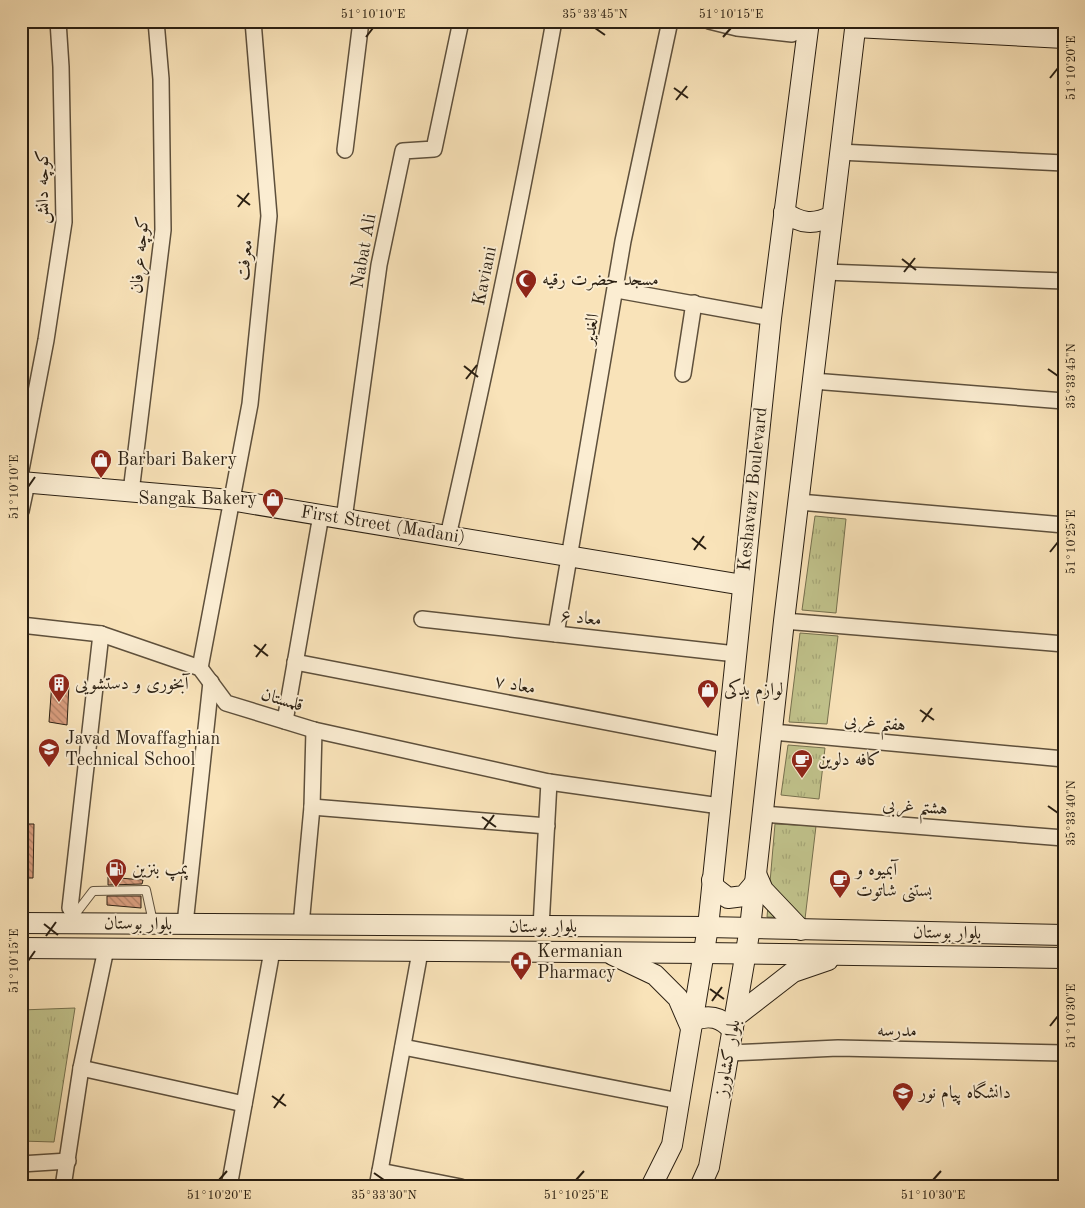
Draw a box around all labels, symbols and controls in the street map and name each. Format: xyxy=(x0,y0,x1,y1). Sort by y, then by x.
text: 51°10'10"E xyxy=(341,8,405,21)
text: 35°33'45"N xyxy=(562,8,628,21)
text: 51°10'15"E xyxy=(699,8,763,21)
text: 51°10'20"E xyxy=(1065,36,1078,100)
street label: کوچه دانش xyxy=(34,150,55,224)
street label: Nabat Ali xyxy=(349,212,379,290)
street label: کوچه عرفان xyxy=(128,216,155,295)
street label: معرفت xyxy=(234,239,258,282)
street label: Kaviani xyxy=(470,245,500,307)
mosque icon: مسجد حضرت رقیه xyxy=(514,268,538,299)
place label: مسجد حضرت رقیه xyxy=(542,271,659,291)
street label: الغدیر xyxy=(579,312,603,348)
text: 35°33'45"N xyxy=(1065,343,1078,409)
street label: Keshavarz Boulevard xyxy=(735,406,771,572)
shop icon: Barbari Bakery xyxy=(89,448,113,479)
place label: Barbari Bakery xyxy=(117,451,237,469)
text: 51°10'10"E xyxy=(8,455,21,519)
shop icon: Sangak Bakery xyxy=(261,487,285,518)
place label: Sangak Bakery xyxy=(138,490,257,508)
street label: First Street (Madani) xyxy=(299,502,467,547)
text: 51°10'25"E xyxy=(1065,510,1078,574)
street label: معاد ۶ xyxy=(559,607,603,629)
building icon: آبخوری و دستشویی xyxy=(47,672,71,703)
street label: معاد ۷ xyxy=(493,672,537,698)
place label: آبخوری و دستشویی xyxy=(75,673,191,695)
place label: لوازم یدکی xyxy=(724,677,784,705)
shop icon: لوازم یدکی xyxy=(696,678,720,709)
street label: قلمستان xyxy=(259,685,305,715)
street label: هفتم غربی xyxy=(843,711,907,743)
place label: Javad Movaffaghian Technical School xyxy=(65,730,220,769)
school or university icon: Javad Movaffaghian Technical School xyxy=(37,737,61,768)
cafe icon: کافه دلوین xyxy=(790,748,814,779)
place label: کافه دلوین xyxy=(818,750,881,770)
text: 35°33'40"N xyxy=(1065,780,1078,846)
street label: هشتم غربی xyxy=(881,796,948,826)
fuel station icon: پمپ بنزین xyxy=(104,857,128,888)
place label: آبمیوه و بستنی شاتوت xyxy=(854,859,932,903)
place label: پمپ بنزین xyxy=(132,860,189,882)
cafe icon: آبمیوه و بستنی شاتوت xyxy=(828,868,852,899)
street label: بلوار بوستان xyxy=(104,914,172,935)
street label: بلوار بوستان xyxy=(509,918,577,937)
street label: بلوار بوستان xyxy=(913,923,981,944)
text: 51°10'15"E xyxy=(8,929,21,993)
place label: Kermanian Pharmacy xyxy=(537,943,623,982)
pharmacy icon: Kermanian Pharmacy xyxy=(509,950,533,981)
text: 51°10'30"E xyxy=(1065,984,1078,1048)
street label: بلوار کشاورز xyxy=(712,1018,745,1100)
street label: مدرسه xyxy=(877,1022,917,1041)
place label: دانشگاه پیام نور xyxy=(917,1080,1011,1108)
school or university icon: دانشگاه پیام نور xyxy=(891,1081,915,1112)
text: 51°10'20"E xyxy=(187,1189,251,1202)
text: 35°33'30"N xyxy=(351,1189,417,1202)
text: 51°10'25"E xyxy=(544,1189,608,1202)
text: 51°10'30"E xyxy=(901,1189,965,1202)

